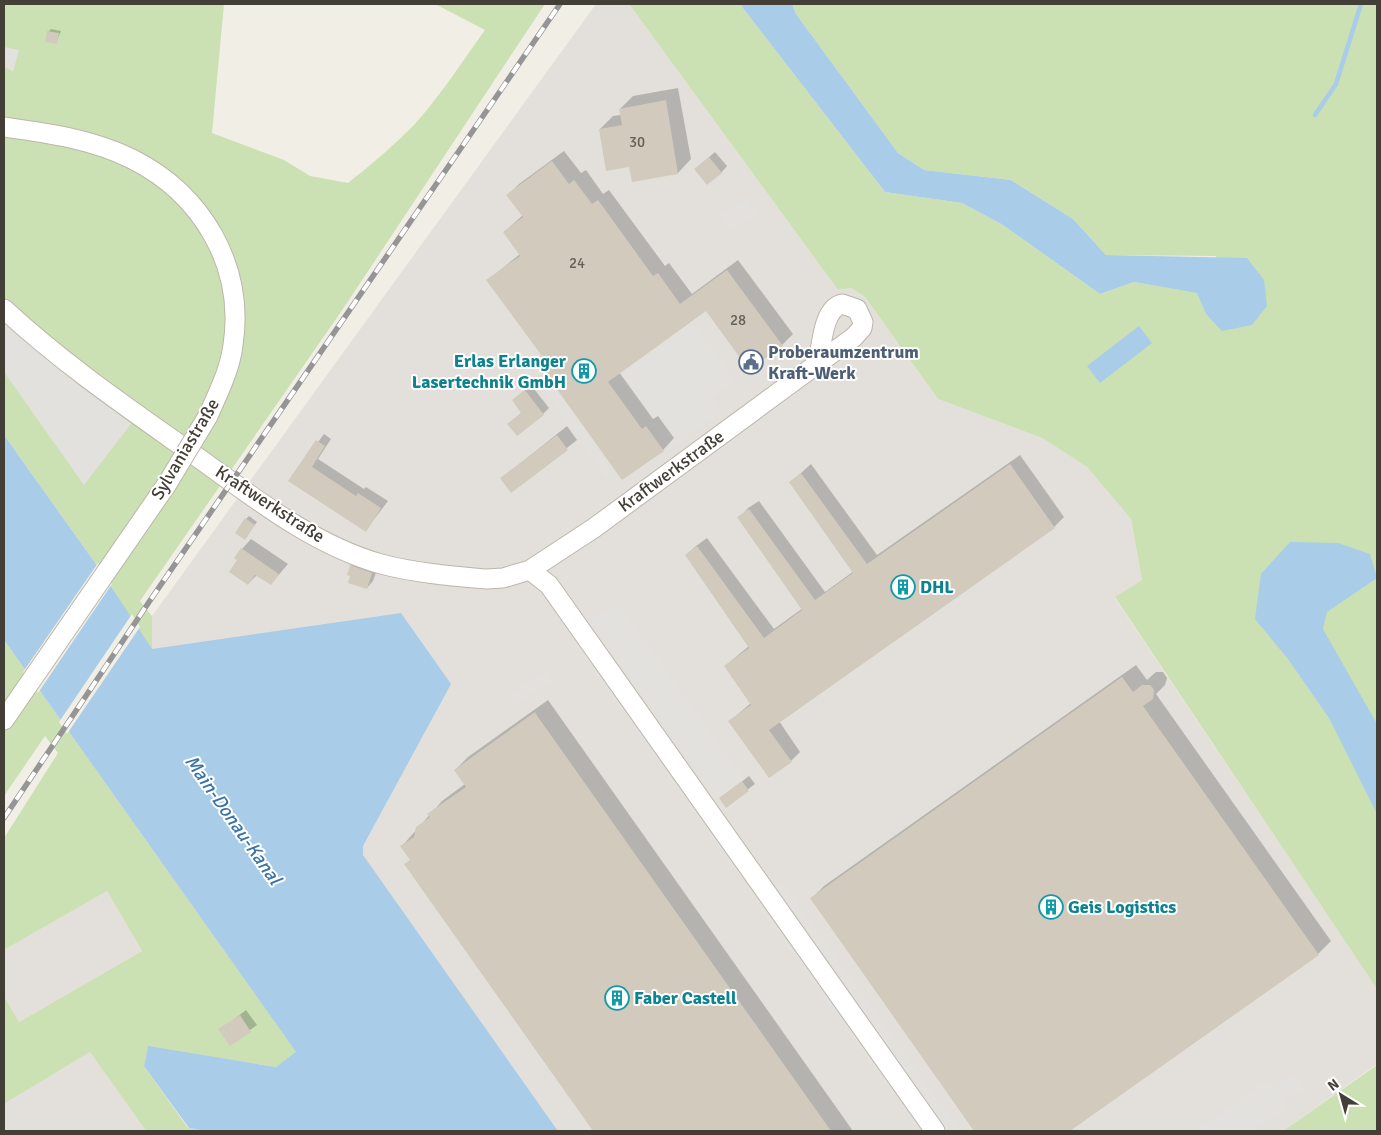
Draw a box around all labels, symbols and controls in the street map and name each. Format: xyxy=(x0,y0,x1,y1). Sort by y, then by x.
house number: 30 xyxy=(629,133,645,151)
house number: 24 xyxy=(569,254,585,272)
house number: 28 xyxy=(730,311,746,329)
place label: Proberaumzentrum Kraft-Werk xyxy=(768,341,919,384)
public building icon: Proberaumzentrum Kraft-Werk xyxy=(738,349,764,375)
place label: Erlas Erlanger Lasertechnik GmbH xyxy=(412,350,567,393)
building icon: Erlas Erlanger Lasertechnik GmbH xyxy=(571,358,597,384)
street label: Sylvaniastraße xyxy=(146,394,224,504)
street label: Kraftwerkstraße xyxy=(614,425,728,517)
street label: Kraftwerkstraße xyxy=(211,461,329,547)
building icon: DHL xyxy=(890,574,916,600)
place label: DHL xyxy=(920,576,954,598)
water label: Main-Donau-Kanal xyxy=(179,750,288,891)
building icon: Geis Logistics xyxy=(1038,894,1064,920)
place label: Geis Logistics xyxy=(1068,896,1176,918)
building icon: Faber Castell xyxy=(604,985,630,1011)
place label: Faber Castell xyxy=(634,987,737,1009)
north arrow xyxy=(1316,1070,1366,1120)
text: N xyxy=(1324,1075,1342,1095)

